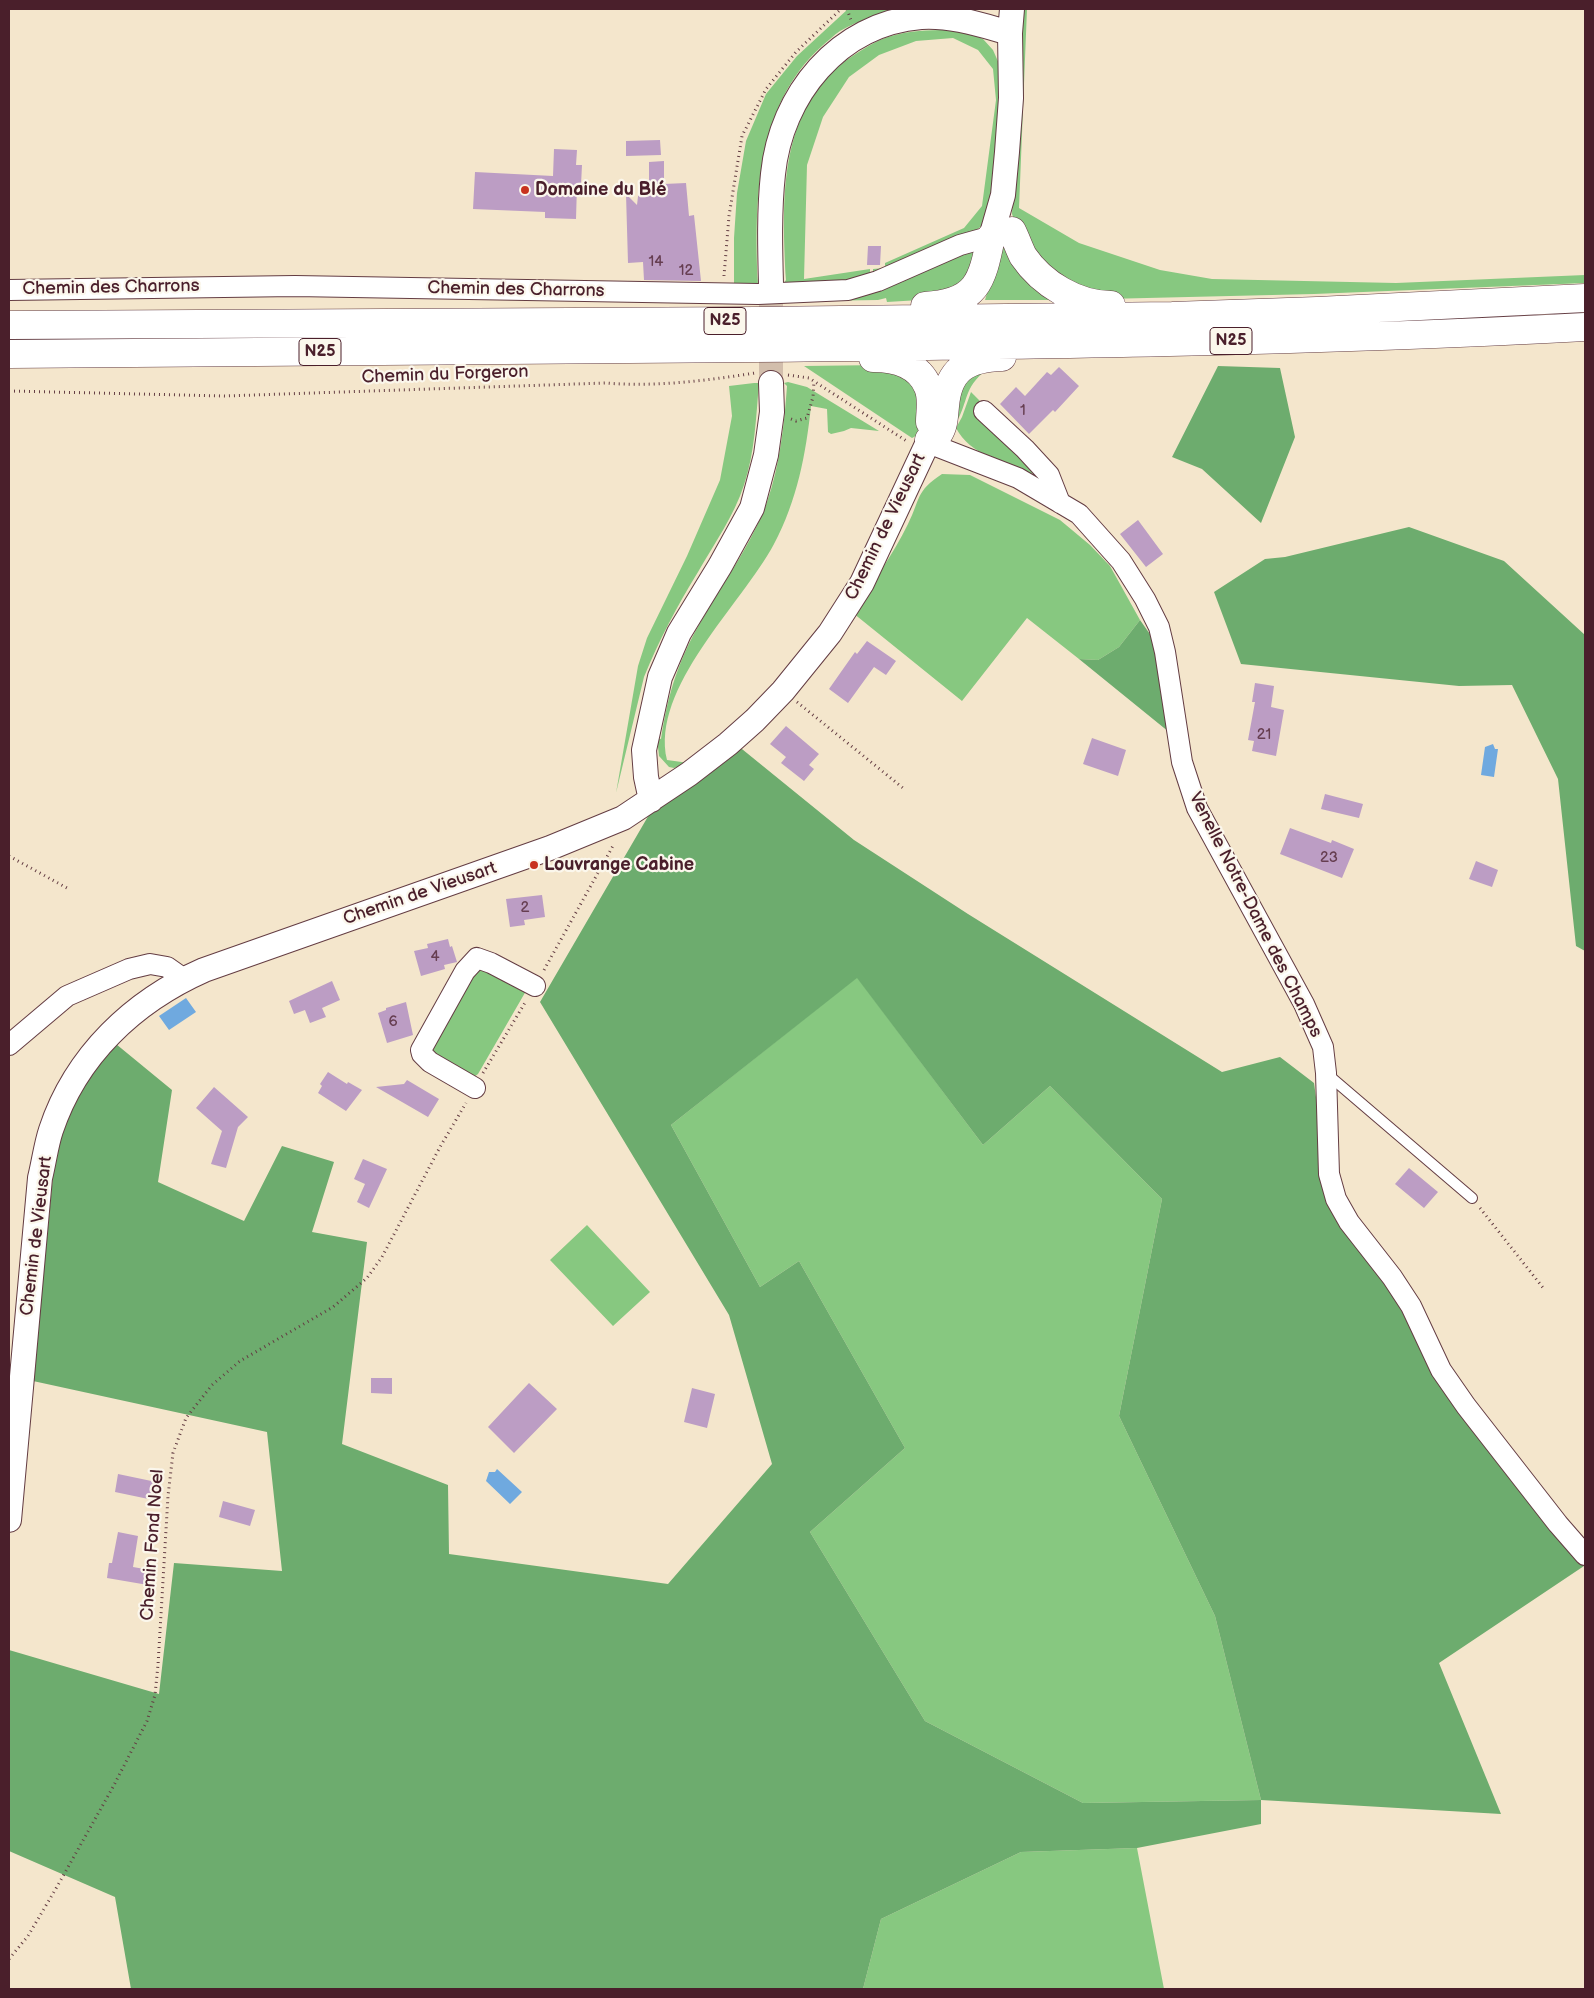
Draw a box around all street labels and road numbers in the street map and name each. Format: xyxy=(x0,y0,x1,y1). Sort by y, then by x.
street label: Chemin des Charrons xyxy=(22,276,200,300)
street label: Chemin des Charrons xyxy=(427,278,605,302)
road number: N25 xyxy=(704,308,746,334)
road number: N25 xyxy=(1210,328,1252,354)
road number: N25 xyxy=(299,338,341,366)
street label: Chemin du Forgeron xyxy=(361,361,529,389)
street label: Chemin de Vieusart xyxy=(841,450,931,604)
street label: Venelle Notre-Dame des Champs xyxy=(1184,789,1326,1041)
street label: Chemin de Vieusart xyxy=(340,858,500,930)
street label: Chemin de Vieusart xyxy=(16,1155,58,1317)
street label: Chemin Fond Noel xyxy=(137,1469,169,1621)

